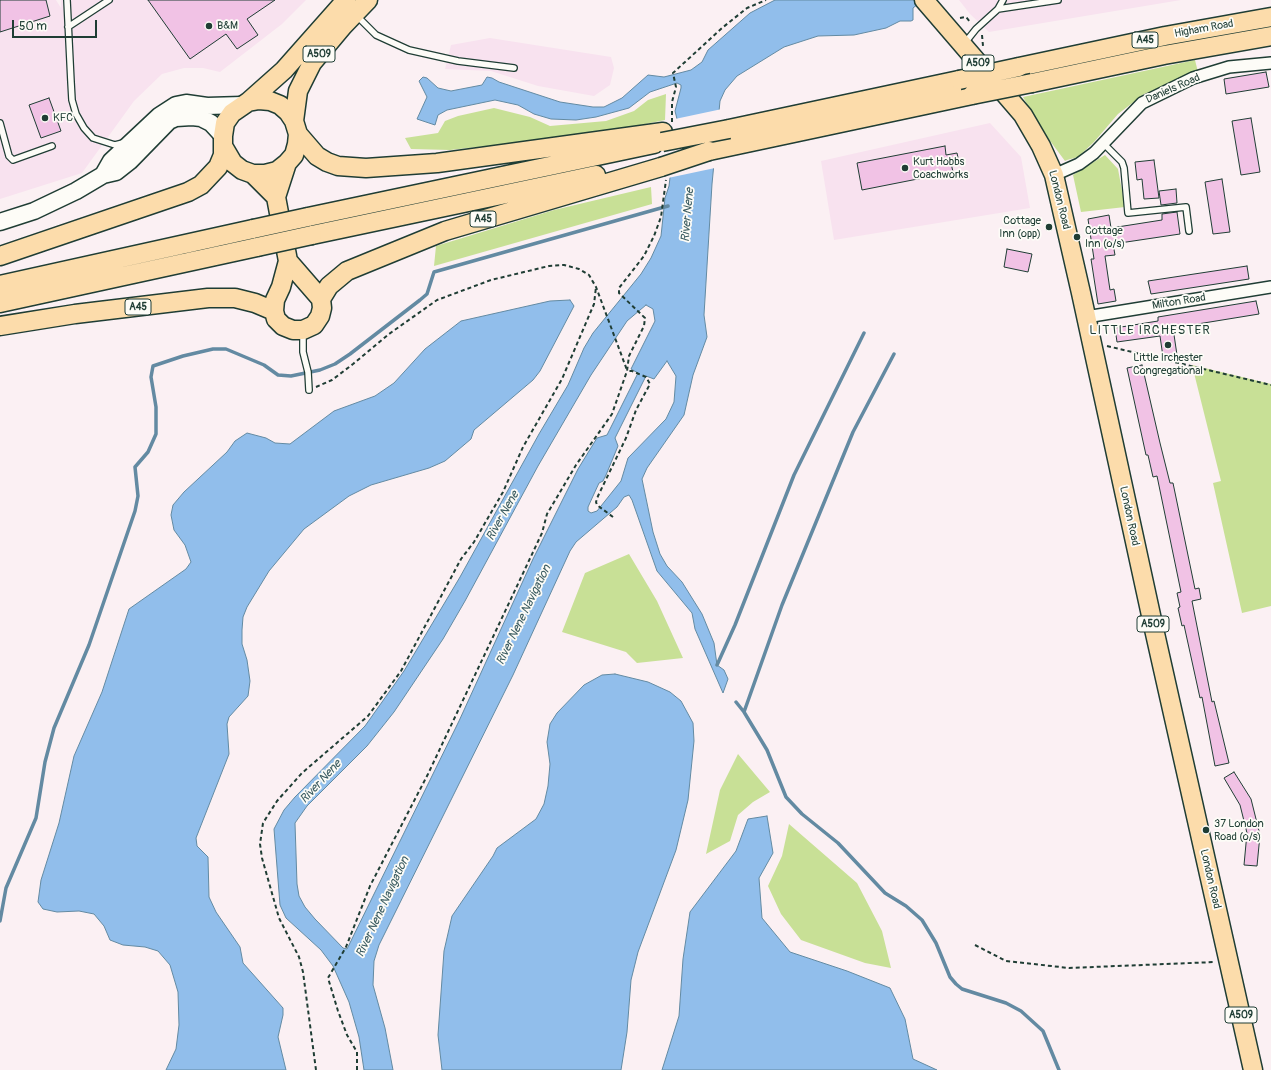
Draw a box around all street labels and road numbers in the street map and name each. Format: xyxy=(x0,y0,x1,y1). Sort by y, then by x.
street label: Higham Road xyxy=(1173,17,1235,41)
road number: A45 xyxy=(1132,32,1158,48)
road number: A509 xyxy=(303,46,335,62)
road number: A509 xyxy=(962,55,994,71)
street label: Daniels Road xyxy=(1144,71,1202,107)
street label: London Road xyxy=(1045,169,1073,231)
road number: A45 xyxy=(470,211,496,227)
street label: Milton Road xyxy=(1151,291,1207,313)
road number: A45 xyxy=(125,299,151,315)
street label: London Road xyxy=(1116,485,1142,547)
road number: A509 xyxy=(1137,616,1169,632)
street label: London Road xyxy=(1197,848,1223,910)
road number: A509 xyxy=(1225,1007,1257,1023)

